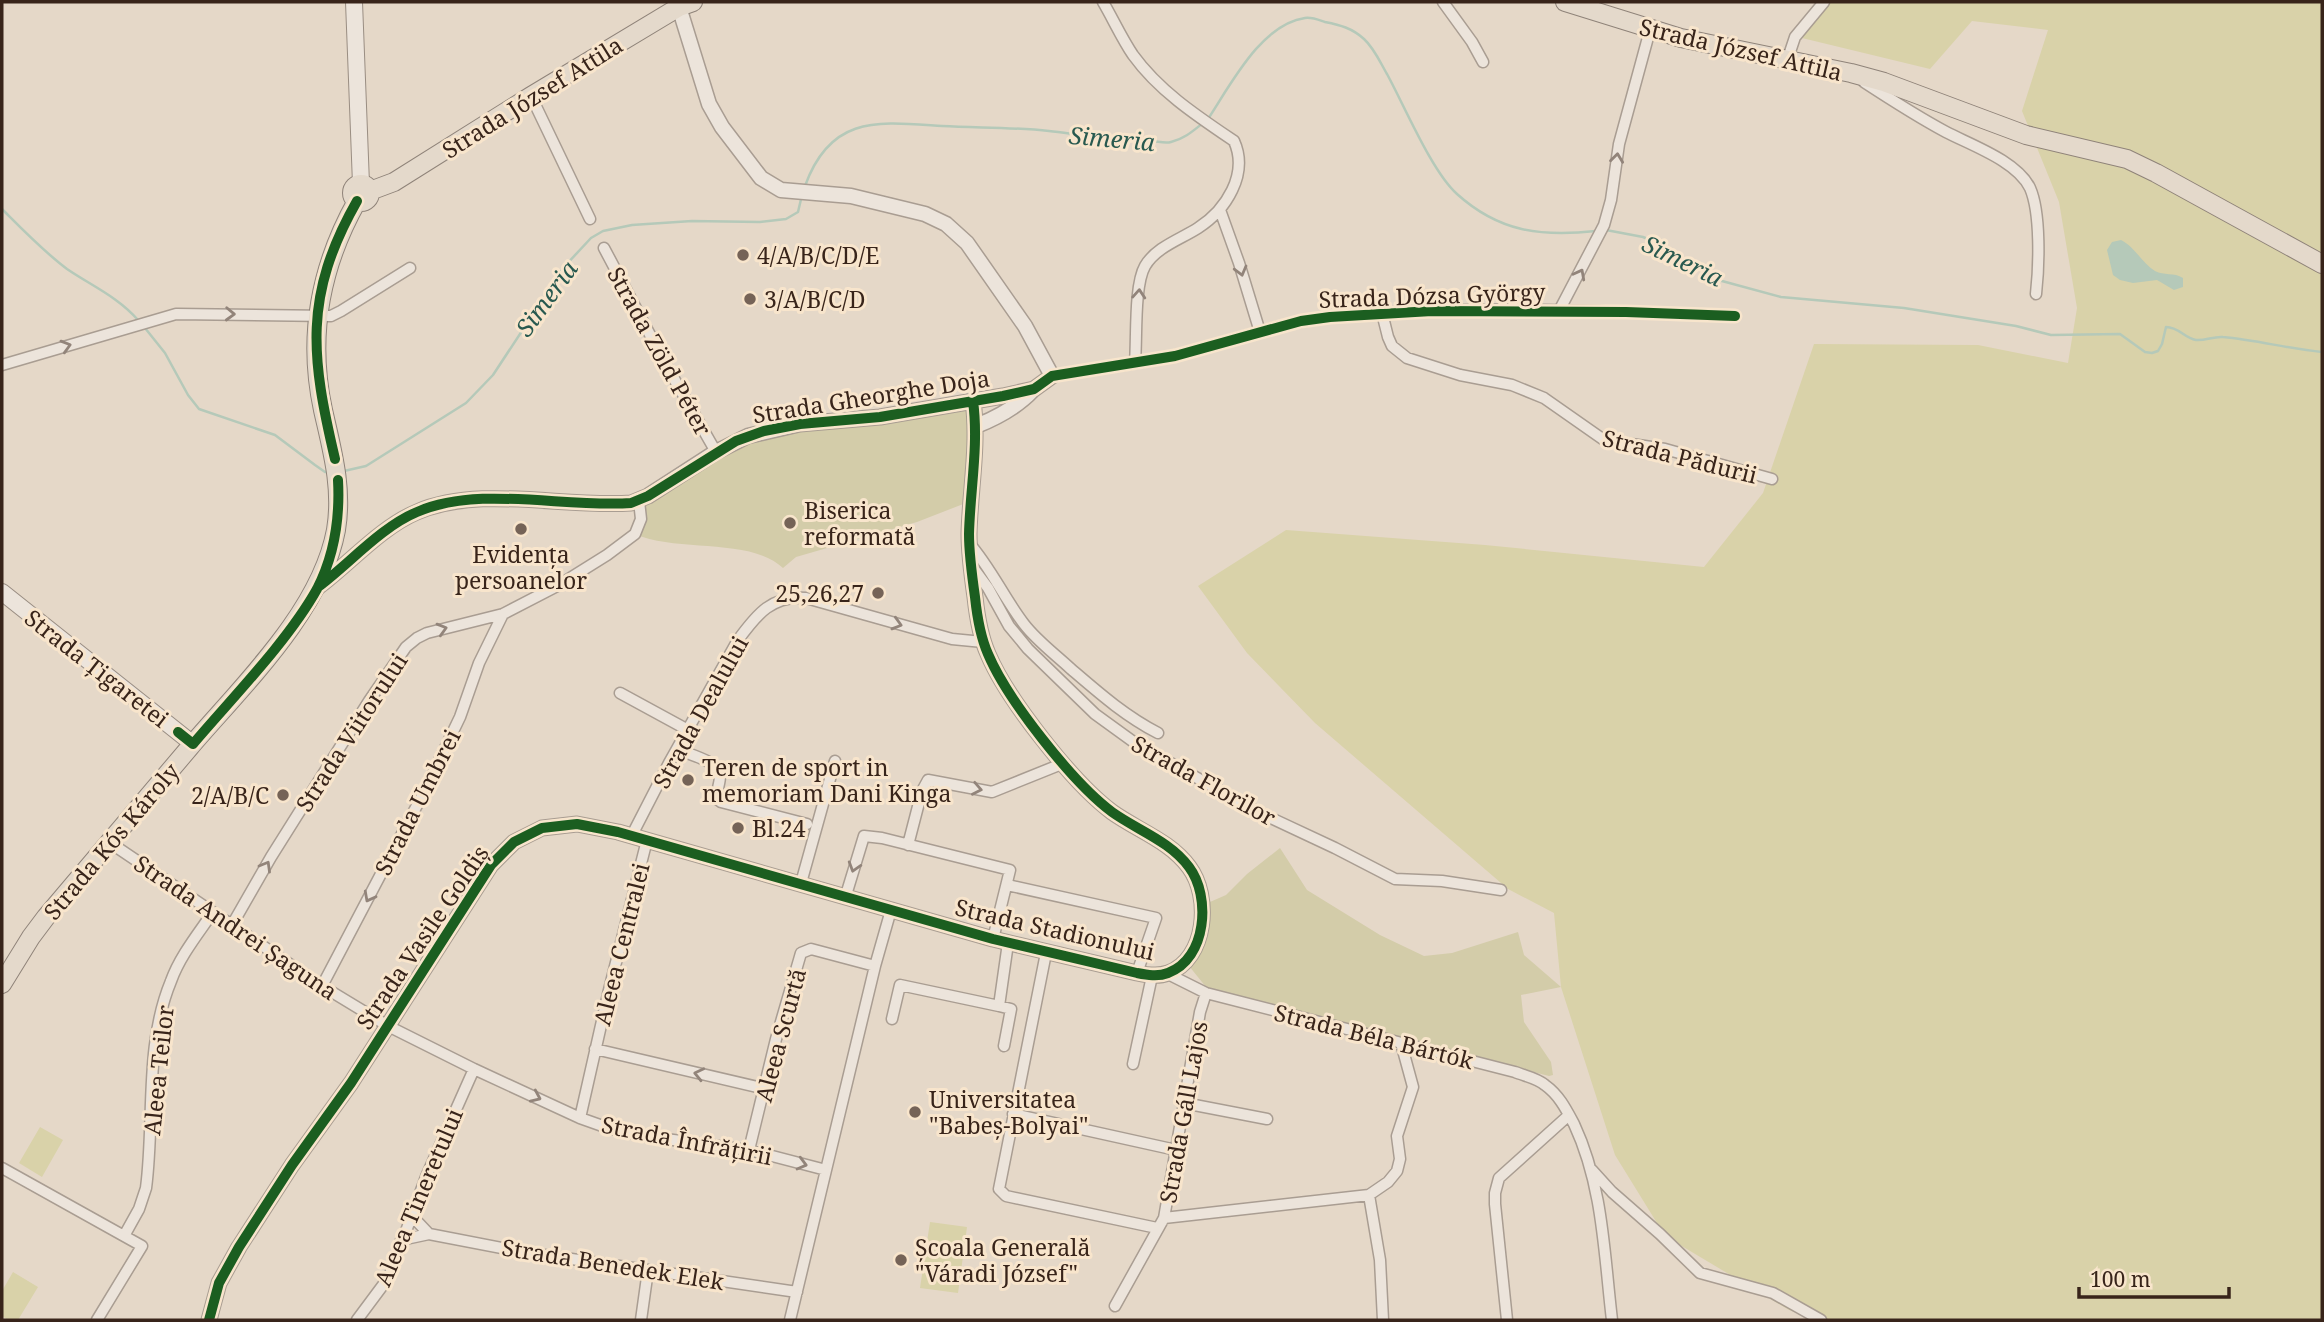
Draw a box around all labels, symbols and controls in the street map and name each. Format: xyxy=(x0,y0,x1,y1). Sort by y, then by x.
street label: Strada József Attila xyxy=(1636,10,1846,88)
street label: Strada József Attila xyxy=(436,29,628,165)
water label: Simeria xyxy=(1068,118,1156,158)
one-way arrow xyxy=(1609,152,1624,163)
water label: Simeria xyxy=(1637,226,1729,294)
place label: 4/A/B/C/D/E xyxy=(757,239,879,271)
marker: 4/A/B/C/D/E xyxy=(735,247,751,263)
water label: Simeria xyxy=(507,253,585,343)
street label: Strada Zöld Péter xyxy=(600,261,720,441)
one-way arrow xyxy=(1233,264,1247,276)
one-way arrow xyxy=(1571,269,1585,281)
street label: Strada Dózsa György xyxy=(1318,275,1546,315)
place label: 3/A/B/C/D xyxy=(764,283,865,315)
one-way arrow xyxy=(1131,289,1146,300)
marker: 3/A/B/C/D xyxy=(742,291,758,307)
one-way arrow xyxy=(226,306,236,322)
one-way arrow xyxy=(60,340,72,355)
street label: Strada Gheorghe Doja xyxy=(750,361,992,431)
street label: Strada Pădurii xyxy=(1599,421,1761,491)
place label: Biserica reformată xyxy=(804,494,915,552)
marker: Biserica reformată xyxy=(782,515,798,531)
marker: Evidența persoanelor xyxy=(513,521,529,537)
place label: Evidența persoanelor xyxy=(455,538,587,596)
place label: 25,26,27 xyxy=(775,577,864,609)
marker: 25,26,27 xyxy=(870,585,886,601)
street label: Strada Țigaretei xyxy=(18,602,176,735)
one-way arrow xyxy=(891,615,903,630)
one-way arrow xyxy=(436,623,448,637)
street label: Strada Dealului xyxy=(645,629,755,794)
street label: Strada Viitorului xyxy=(288,646,415,818)
street label: Strada Umbrei xyxy=(366,723,468,880)
street label: Strada Florilor xyxy=(1126,727,1282,833)
place label: Teren de sport in memoriam Dani Kinga xyxy=(702,751,951,809)
street label: Strada Kós Károly xyxy=(36,756,186,926)
marker: Teren de sport in memoriam Dani Kinga xyxy=(680,772,696,788)
place label: 2/A/B/C xyxy=(191,779,269,811)
one-way arrow xyxy=(971,781,983,796)
marker: 2/A/B/C xyxy=(275,787,291,803)
place label: Bl.24 xyxy=(752,812,806,844)
marker: Bl.24 xyxy=(730,820,746,836)
street label: Strada Vasile Goldiș xyxy=(348,839,496,1035)
street label: Strada Andrei Șaguna xyxy=(128,847,344,1007)
street label: Aleea Centralei xyxy=(585,859,657,1029)
one-way arrow xyxy=(258,861,271,873)
one-way arrow xyxy=(848,861,863,873)
one-way arrow xyxy=(364,890,377,902)
street label: Strada Stadionului xyxy=(952,890,1159,968)
street label: Aleea Scurtă xyxy=(747,965,813,1105)
street label: Strada Béla Bártók xyxy=(1271,996,1477,1076)
street label: Aleea Teilor xyxy=(135,1003,181,1137)
street label: Strada Gáll Lajos xyxy=(1151,1018,1215,1206)
one-way arrow xyxy=(693,1067,705,1082)
place label: Universitatea "Babeș-Bolyai" xyxy=(929,1083,1088,1141)
one-way arrow xyxy=(529,1089,541,1103)
street label: Aleea Tineretului xyxy=(366,1103,470,1291)
marker: Universitatea "Babeș-Bolyai" xyxy=(907,1104,923,1120)
street label: Strada Înfrățirii xyxy=(599,1108,776,1172)
one-way arrow xyxy=(796,1156,808,1170)
street label: Strada Benedek Elek xyxy=(500,1231,727,1297)
place label: Școala Generală "Váradi József" xyxy=(915,1231,1090,1289)
marker: Școala Generală "Váradi József" xyxy=(893,1252,909,1268)
scale bar xyxy=(2079,1256,2230,1300)
text: 100 m xyxy=(2090,1265,2151,1293)

